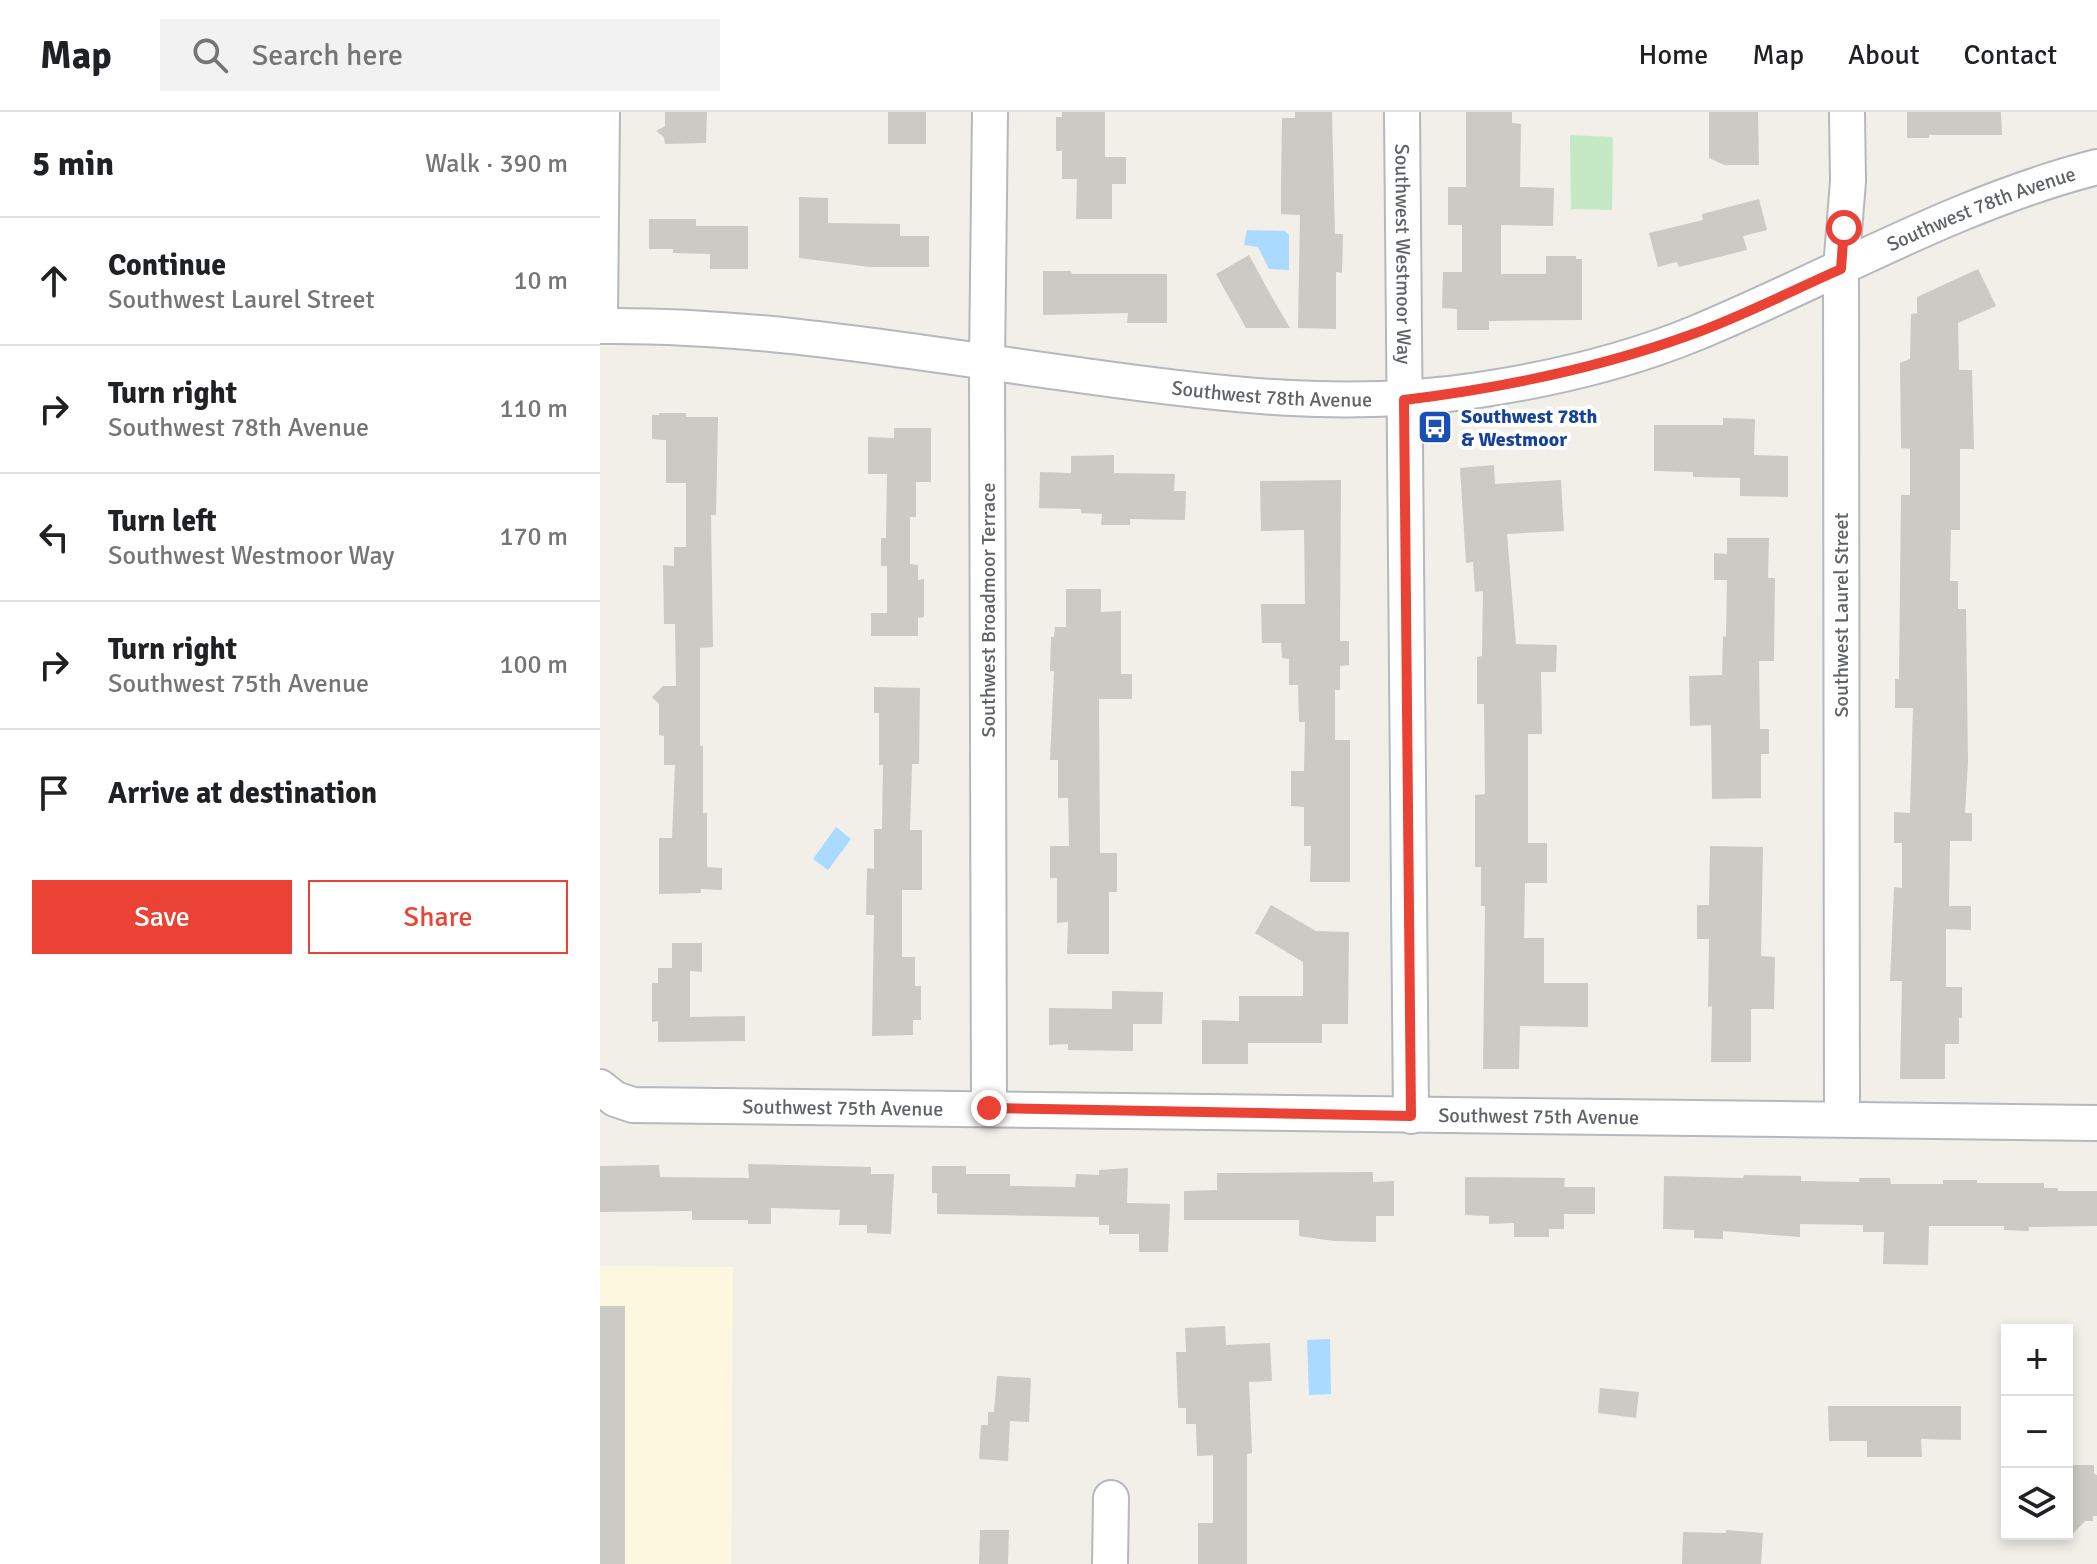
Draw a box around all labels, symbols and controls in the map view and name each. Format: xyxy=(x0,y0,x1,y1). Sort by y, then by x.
search box xyxy=(160,19,720,91)
text: Map xyxy=(40,32,112,79)
icon: search xyxy=(188,33,232,77)
text: Search here xyxy=(252,37,403,74)
text: Home xyxy=(1639,38,1708,72)
text: Map xyxy=(1752,38,1804,72)
text: About xyxy=(1848,38,1920,72)
text: Contact xyxy=(1964,38,2057,72)
text: 5 min xyxy=(32,143,114,185)
street label: Southwest Westmoor Way xyxy=(1390,144,1417,365)
text: Walk · 390 m xyxy=(425,148,568,180)
street label: Southwest 78th Avenue xyxy=(1883,161,2079,257)
route start xyxy=(1826,210,1862,246)
text: Continue xyxy=(108,247,226,284)
icon: ahead xyxy=(32,259,76,303)
text: 10 m xyxy=(513,265,568,297)
text: Southwest Laurel Street xyxy=(108,284,375,316)
text: Turn right xyxy=(108,375,237,412)
street label: Southwest 78th Avenue xyxy=(1170,375,1372,412)
icon: right xyxy=(32,387,76,431)
text: 110 m xyxy=(499,393,568,425)
place label: Southwest 78th & Westmoor xyxy=(1461,404,1597,452)
bus stop icon: Southwest 78th & Westmoor xyxy=(1416,408,1454,446)
text: Southwest 78th Avenue xyxy=(108,412,369,444)
street label: Southwest Broadmoor Terrace xyxy=(976,483,1001,737)
text: Turn left xyxy=(108,503,217,540)
street label: Southwest Laurel Street xyxy=(1829,512,1854,718)
icon: left xyxy=(32,515,76,559)
text: 170 m xyxy=(499,521,568,553)
text: Southwest Westmoor Way xyxy=(108,540,394,572)
text: Turn right xyxy=(108,631,237,668)
icon: right xyxy=(32,643,76,687)
text: 100 m xyxy=(499,649,568,681)
text: Southwest 75th Avenue xyxy=(108,668,369,700)
icon: arrive xyxy=(32,771,76,815)
text: Arrive at destination xyxy=(108,775,377,812)
button: Save xyxy=(32,880,292,954)
button: Share xyxy=(308,880,568,954)
route end xyxy=(971,1090,1007,1126)
street label: Southwest 75th Avenue xyxy=(742,1094,943,1121)
street label: Southwest 75th Avenue xyxy=(1438,1102,1639,1130)
map controls xyxy=(2001,1324,2073,1540)
button: + xyxy=(2001,1324,2073,1396)
button: − xyxy=(2001,1396,2073,1468)
button: layers xyxy=(2001,1468,2073,1540)

